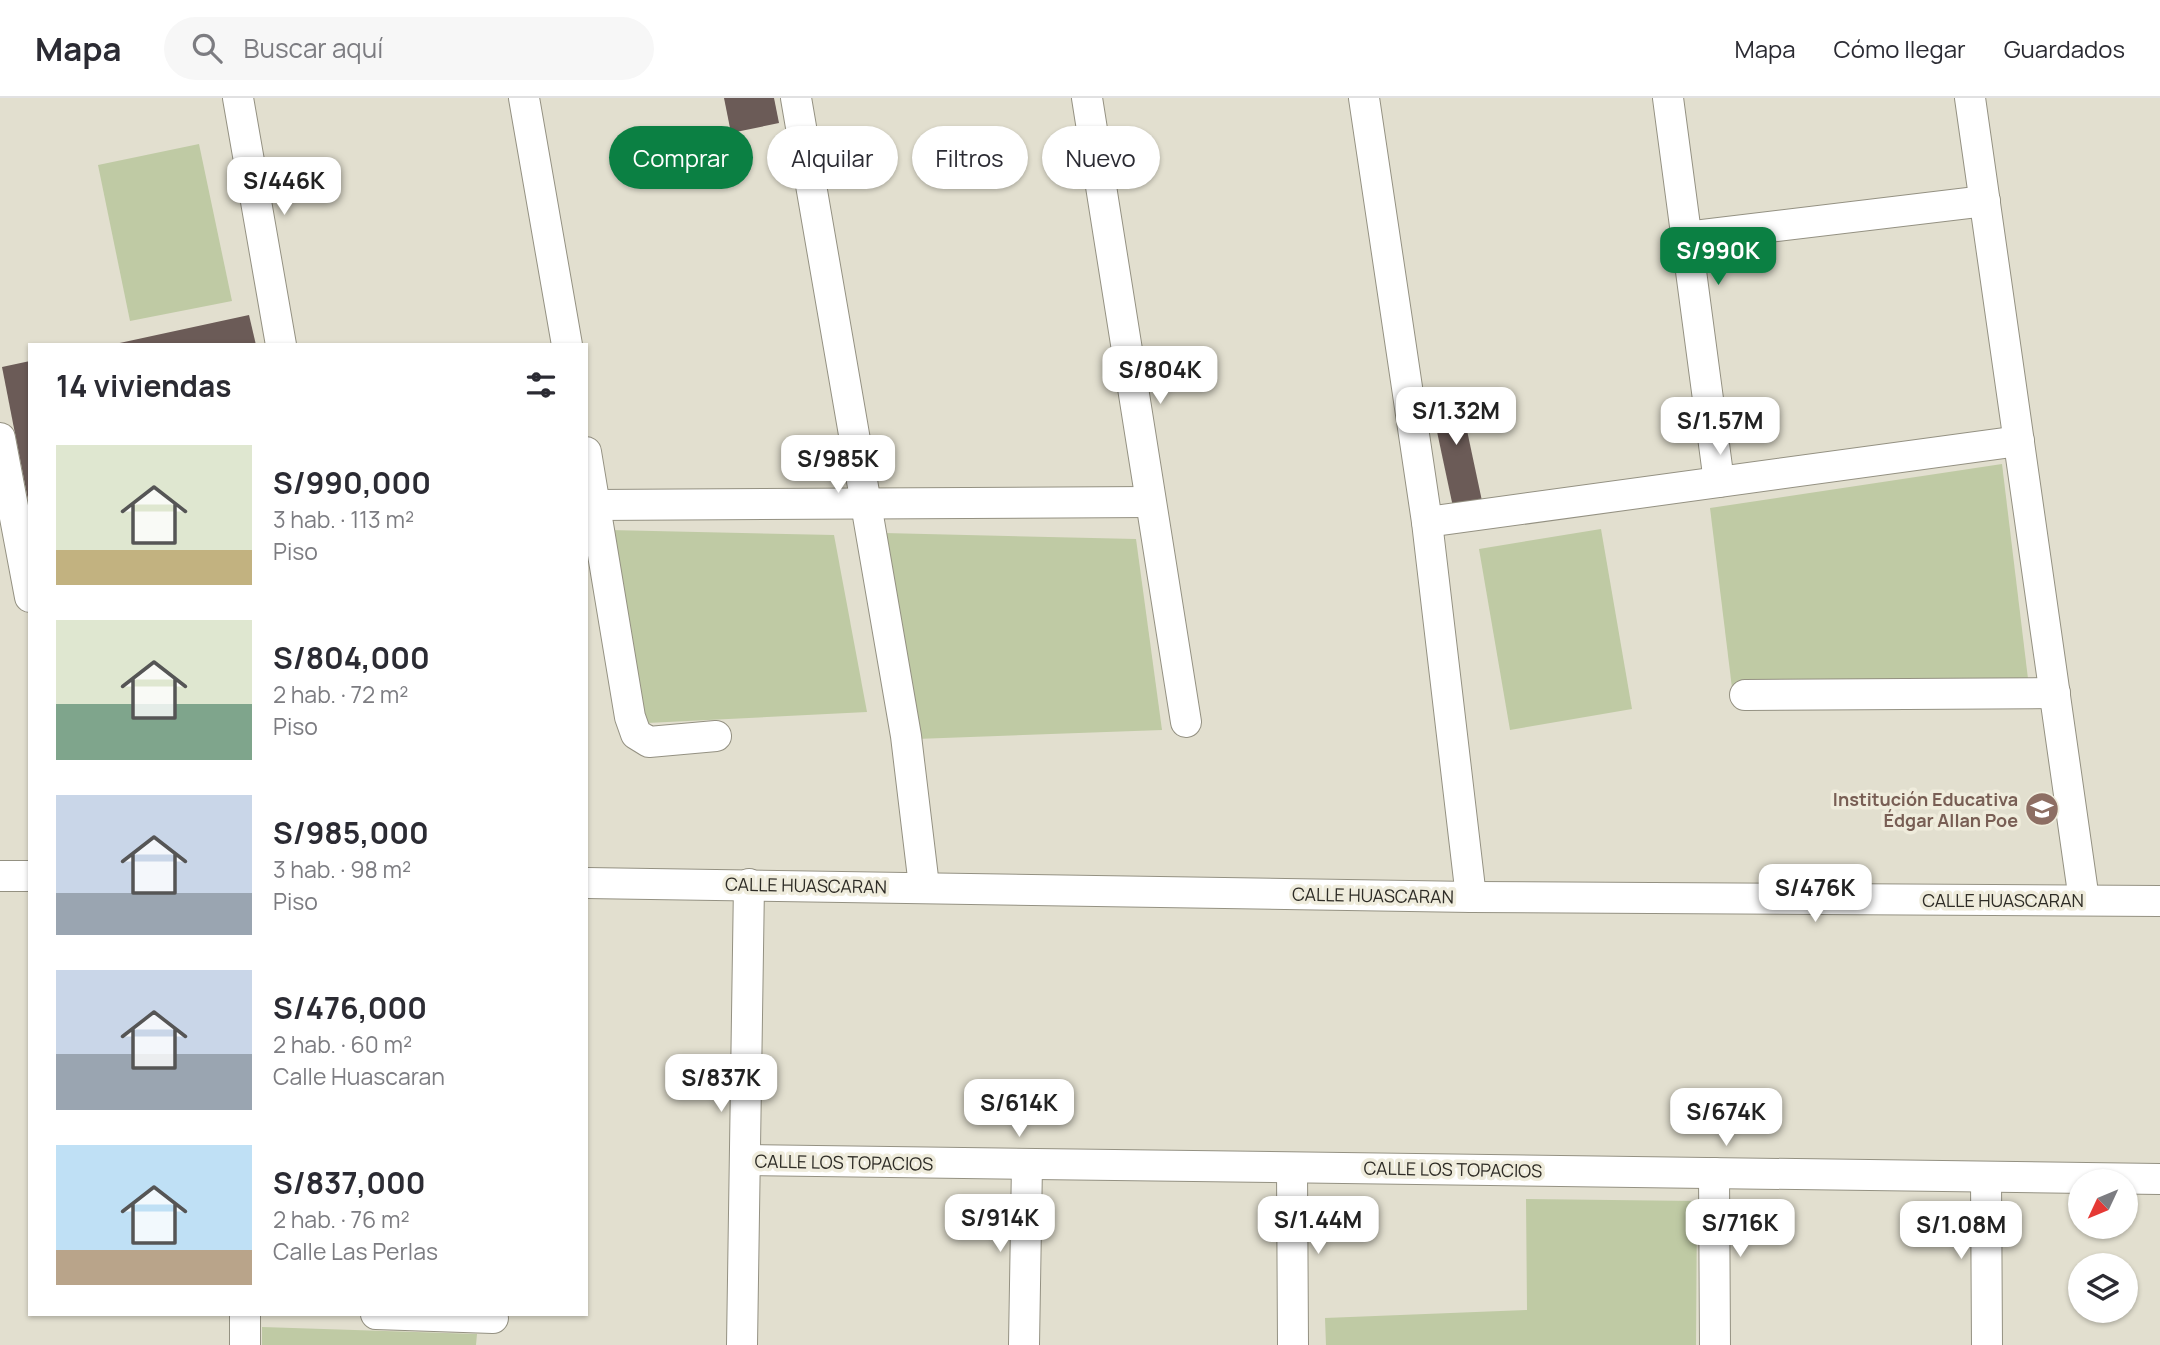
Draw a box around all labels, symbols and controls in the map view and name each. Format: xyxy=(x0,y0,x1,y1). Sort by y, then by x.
search box xyxy=(164,17,654,80)
text: Mapa xyxy=(35,26,122,71)
icon: search xyxy=(188,29,226,67)
text: Buscar aquí xyxy=(244,30,383,66)
text: Mapa xyxy=(1735,32,1796,65)
text: Cómo llegar xyxy=(1834,32,1966,65)
text: Guardados xyxy=(2004,32,2125,65)
chip: Comprar xyxy=(609,126,753,189)
chip: Alquilar xyxy=(767,126,898,189)
chip: Filtros xyxy=(912,126,1028,189)
chip: Nuevo xyxy=(1042,126,1160,189)
pin: S/446K xyxy=(227,158,341,217)
text: S/446K xyxy=(243,164,325,196)
pin: S/990K xyxy=(1661,228,1775,287)
text: S/990K xyxy=(1676,234,1760,266)
pin: S/804K xyxy=(1103,346,1217,406)
text: S/804K xyxy=(1118,353,1202,385)
text: 14 viviendas xyxy=(56,365,232,406)
icon: filters xyxy=(522,366,560,404)
pin: S/1.32M xyxy=(1391,388,1521,447)
text: S/1.32M xyxy=(1412,394,1500,426)
pin: S/1.57M xyxy=(1655,398,1785,457)
text: S/1.57M xyxy=(1677,404,1763,436)
pin: S/985K xyxy=(781,436,895,495)
text: S/985K xyxy=(797,442,879,474)
text: S/990,000 xyxy=(273,462,431,503)
icon: home xyxy=(112,473,196,557)
text: 3 hab. · 113 m² xyxy=(273,503,414,535)
text: Piso xyxy=(273,535,318,567)
text: S/804,000 xyxy=(273,637,430,678)
icon: home xyxy=(112,648,196,732)
text: 2 hab. · 72 m² xyxy=(273,678,409,710)
text: Piso xyxy=(273,710,318,742)
place label: Institución Educativa Édgar Allan Poe xyxy=(1833,787,2018,832)
school or university icon: Institución Educativa Édgar Allan Poe xyxy=(2023,790,2061,828)
text: S/985,000 xyxy=(273,812,429,853)
icon: home xyxy=(112,823,196,907)
text: 3 hab. · 98 m² xyxy=(273,853,411,885)
pin: S/476K xyxy=(1758,864,1872,924)
text: S/476K xyxy=(1775,871,1855,903)
street label: CALLE HUASCARAN xyxy=(725,872,887,898)
street label: CALLE HUASCARAN xyxy=(1292,882,1454,908)
text: Piso xyxy=(273,885,318,917)
street label: CALLE HUASCARAN xyxy=(1922,888,2084,912)
text: S/476,000 xyxy=(273,987,427,1028)
icon: home xyxy=(112,998,196,1082)
text: 2 hab. · 60 m² xyxy=(273,1028,412,1060)
pin: S/837K xyxy=(664,1054,778,1114)
text: Calle Huascaran xyxy=(273,1060,445,1092)
text: S/837K xyxy=(681,1061,761,1093)
pin: S/614K xyxy=(962,1080,1076,1139)
text: S/614K xyxy=(980,1086,1058,1118)
pin: S/674K xyxy=(1669,1088,1783,1148)
text: S/674K xyxy=(1686,1095,1766,1127)
street label: CALLE LOS TOPACIOS xyxy=(754,1148,934,1176)
street label: CALLE LOS TOPACIOS xyxy=(1363,1155,1543,1183)
text: S/837,000 xyxy=(273,1162,425,1203)
north arrow xyxy=(2068,1169,2138,1239)
map controls xyxy=(2068,1169,2138,1323)
icon: home xyxy=(112,1173,196,1257)
pin: S/914K xyxy=(943,1194,1057,1254)
pin: S/1.44M xyxy=(1253,1196,1383,1256)
pin: S/716K xyxy=(1683,1200,1797,1259)
text: S/914K xyxy=(961,1201,1039,1233)
pin: S/1.08M xyxy=(1896,1202,2026,1261)
text: 2 hab. · 76 m² xyxy=(273,1203,410,1235)
text: S/1.44M xyxy=(1274,1203,1362,1235)
text: S/716K xyxy=(1702,1206,1778,1238)
text: S/1.08M xyxy=(1916,1208,2006,1240)
text: Calle Las Perlas xyxy=(273,1235,438,1267)
button: layers xyxy=(2068,1253,2138,1323)

